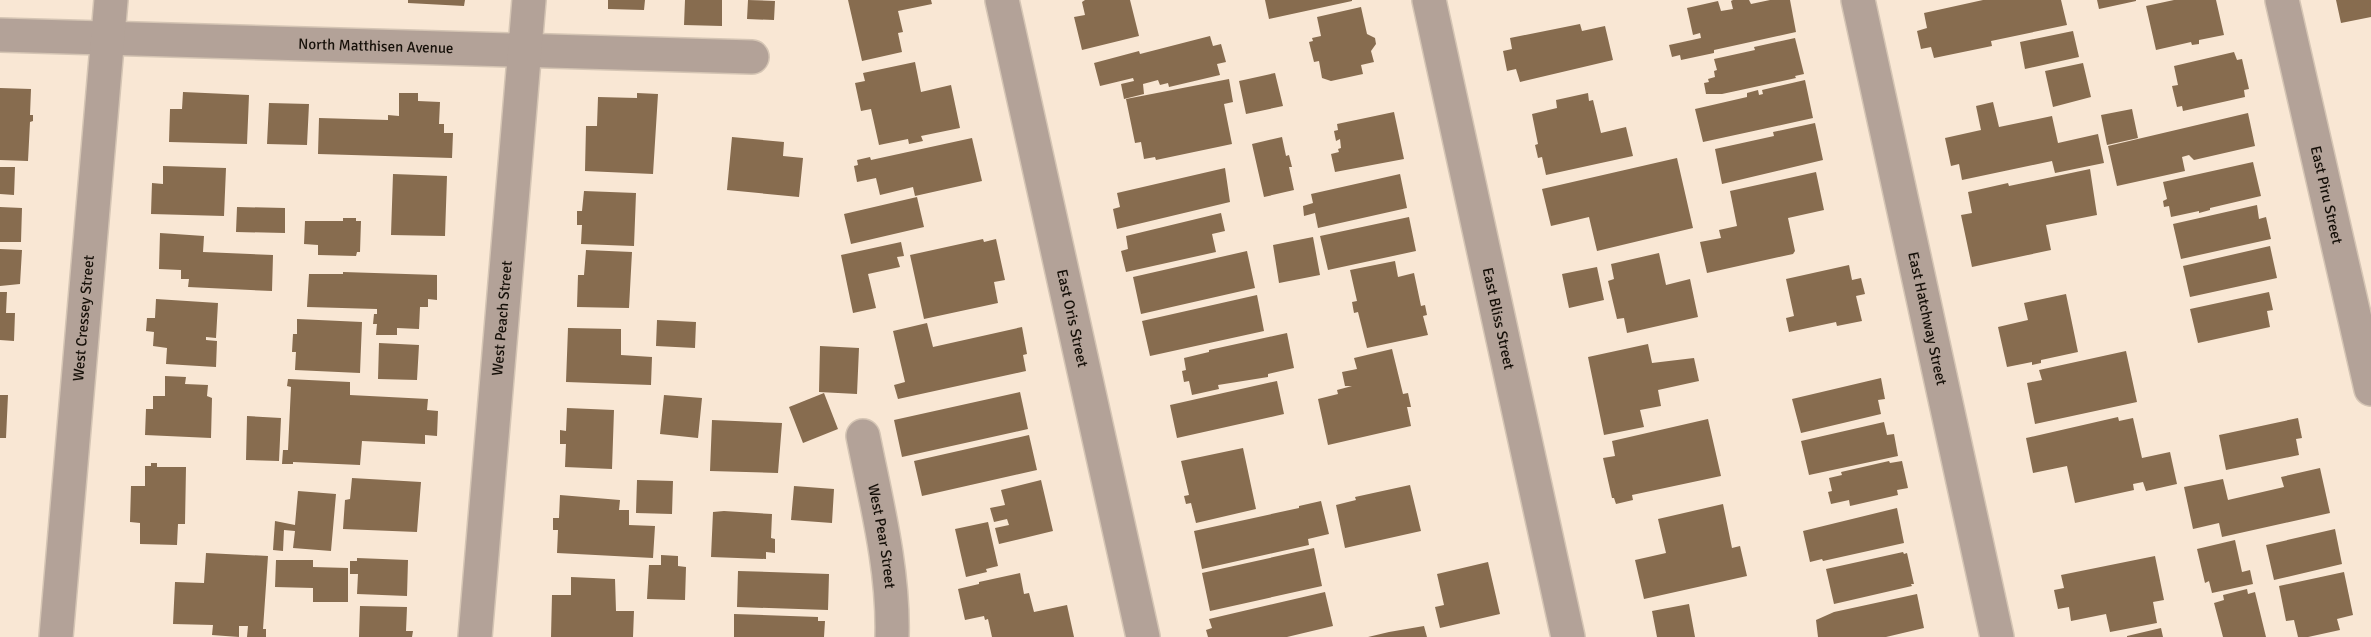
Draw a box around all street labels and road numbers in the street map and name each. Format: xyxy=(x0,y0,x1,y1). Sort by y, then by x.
street label: North Matthisen Avenue xyxy=(298,35,454,57)
street label: East Piru Street xyxy=(2307,144,2347,246)
street label: East Hatchway Street xyxy=(1904,250,1951,387)
street label: West Cressey Street xyxy=(69,254,98,382)
street label: West Peach Street xyxy=(488,260,516,377)
street label: East Bliss Street xyxy=(1479,266,1518,371)
street label: East Oris Street xyxy=(1053,268,1092,369)
street label: West Pear Street xyxy=(864,482,899,589)

